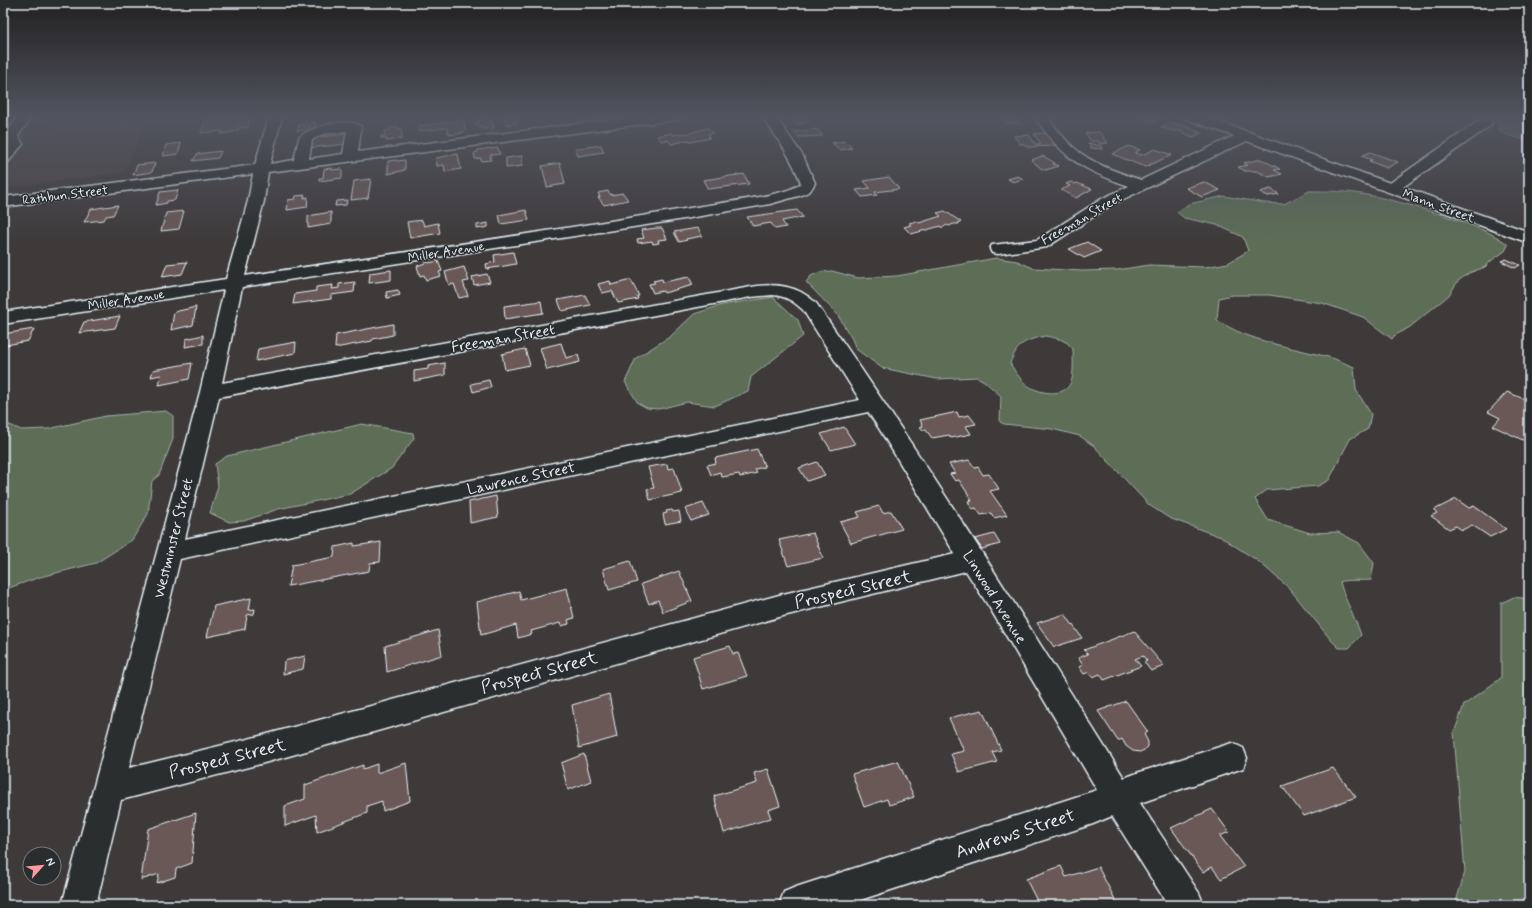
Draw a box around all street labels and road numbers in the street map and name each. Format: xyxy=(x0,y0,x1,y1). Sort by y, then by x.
street label: Rathbun Street xyxy=(21,182,109,209)
street label: Mann Street xyxy=(1400,185,1477,228)
street label: Freeman Street xyxy=(1038,189,1125,249)
street label: Miller Avenue xyxy=(407,238,486,267)
street label: Miller Avenue xyxy=(87,286,166,315)
street label: Freeman Street xyxy=(450,320,557,358)
street label: Lawrence Street xyxy=(465,458,577,500)
street label: Westminster Street xyxy=(149,476,199,600)
street label: Linwood Avenue xyxy=(957,547,1031,648)
street label: Prospect Street xyxy=(792,565,915,615)
street label: Prospect Street xyxy=(478,646,601,700)
street label: Prospect Street xyxy=(166,733,289,785)
street label: Andrews Street xyxy=(953,803,1078,865)

